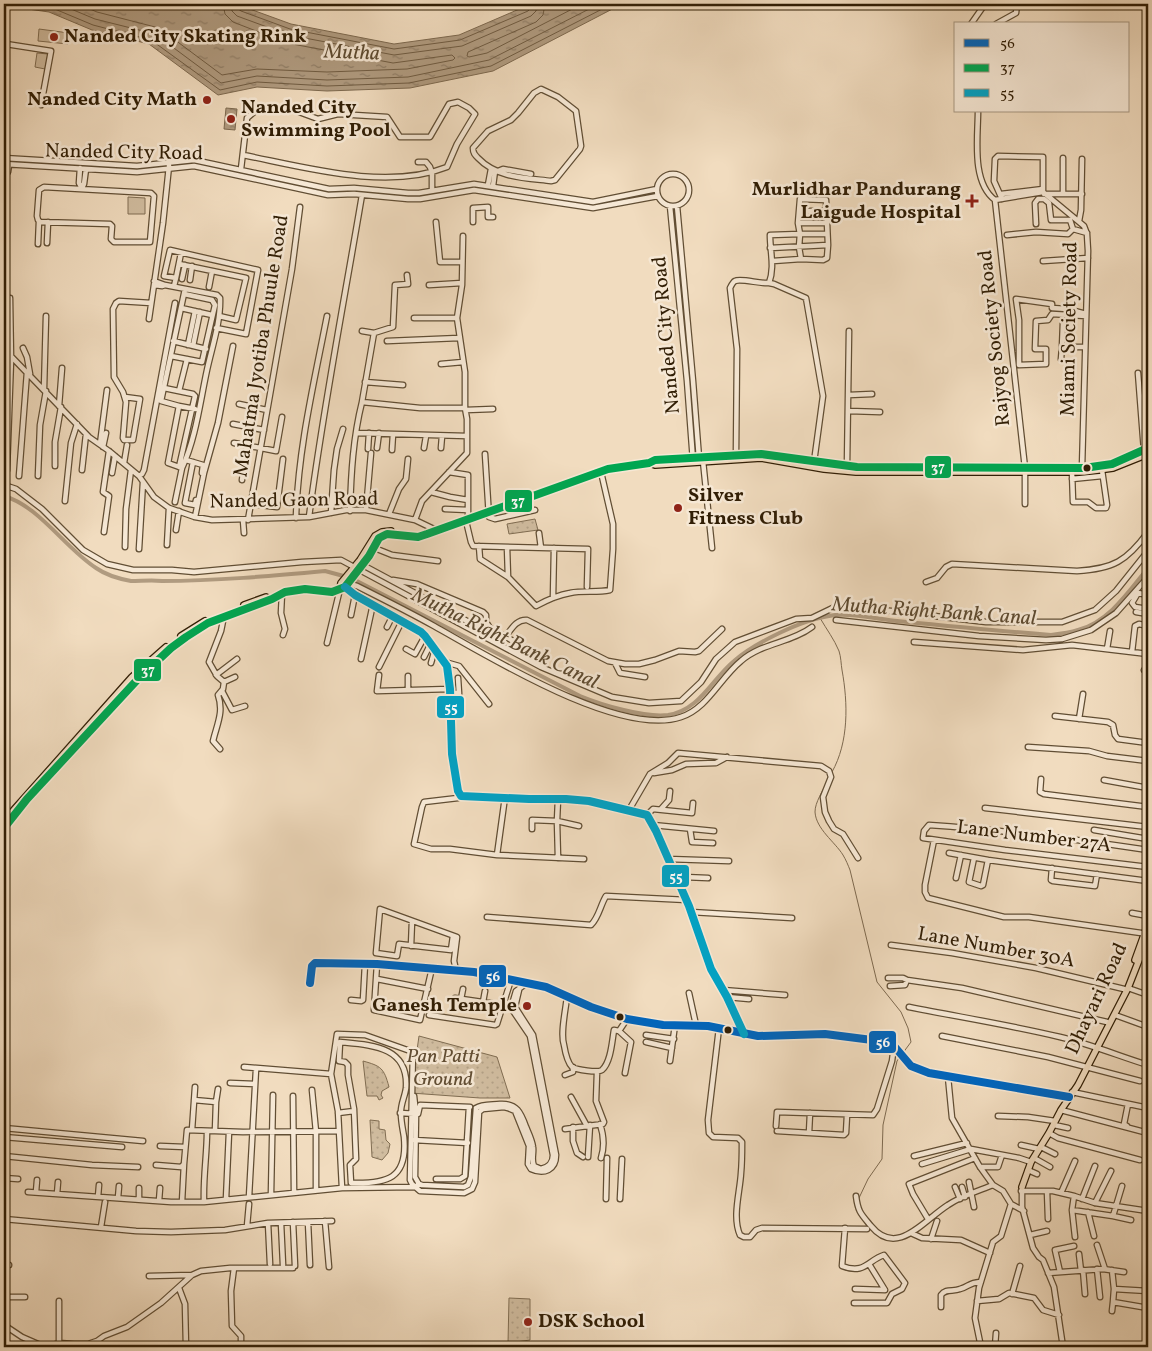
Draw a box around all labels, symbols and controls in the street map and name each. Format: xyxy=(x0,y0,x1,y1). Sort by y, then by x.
legend xyxy=(954,22,1130,112)
place label: Nanded City Skating Rink xyxy=(64,23,306,51)
marker: Nanded City Skating Rink xyxy=(48,31,60,43)
text: 56 xyxy=(1000,34,1015,55)
water label: Mutha xyxy=(323,37,381,68)
text: 37 xyxy=(1000,58,1015,79)
text: 55 xyxy=(1000,84,1014,105)
place label: Nanded City Math xyxy=(27,86,197,114)
marker: Nanded City Math xyxy=(201,94,213,106)
place label: Nanded City Swimming Pool xyxy=(241,94,391,145)
marker: Nanded City Swimming Pool xyxy=(225,113,237,125)
street label: Nanded City Road xyxy=(45,138,203,168)
place label: Murlidhar Pandurang Laigude Hospital xyxy=(752,176,961,227)
marker: Murlidhar Pandurang Laigude Hospital xyxy=(965,194,979,208)
street label: Mahatma Jyotiba Phuule Road xyxy=(227,213,297,479)
street label: Miami Society Road xyxy=(1054,241,1086,417)
street label: Rajyog Society Road xyxy=(972,248,1018,428)
street label: Nanded City Road xyxy=(646,255,688,415)
line badge: 37 xyxy=(924,455,952,479)
text: 37 xyxy=(931,459,945,478)
unlabelled marker xyxy=(1082,463,1092,473)
place label: Silver Fitness Club xyxy=(688,482,803,533)
street label: Nanded Gaon Road xyxy=(209,486,379,516)
line badge: 37 xyxy=(504,489,533,513)
text: 37 xyxy=(511,493,525,512)
marker: Silver Fitness Club xyxy=(672,502,684,514)
water label: Mutha Right Bank Canal xyxy=(406,581,603,697)
water label: Mutha Right Bank Canal xyxy=(830,590,1037,634)
line badge: 37 xyxy=(133,658,162,682)
text: 37 xyxy=(141,662,155,681)
line badge: 55 xyxy=(436,695,465,719)
text: 55 xyxy=(444,699,458,718)
street label: Lane Number 27A xyxy=(955,814,1113,860)
line badge: 55 xyxy=(661,864,690,888)
text: 55 xyxy=(669,868,683,887)
street label: Lane Number 30A xyxy=(915,920,1077,976)
street label: Dhayari Road xyxy=(1059,939,1135,1059)
line badge: 56 xyxy=(478,964,507,988)
text: 56 xyxy=(486,968,501,987)
place label: Ganesh Temple xyxy=(372,992,517,1020)
marker: Ganesh Temple xyxy=(521,1000,533,1012)
unlabelled marker xyxy=(615,1012,625,1022)
unlabelled marker xyxy=(723,1025,733,1035)
line badge: 56 xyxy=(868,1030,897,1054)
text: 56 xyxy=(876,1034,891,1053)
park label: Pan Patti Ground xyxy=(406,1043,481,1094)
place label: DSK School xyxy=(538,1308,645,1336)
marker: DSK School xyxy=(522,1316,534,1328)

